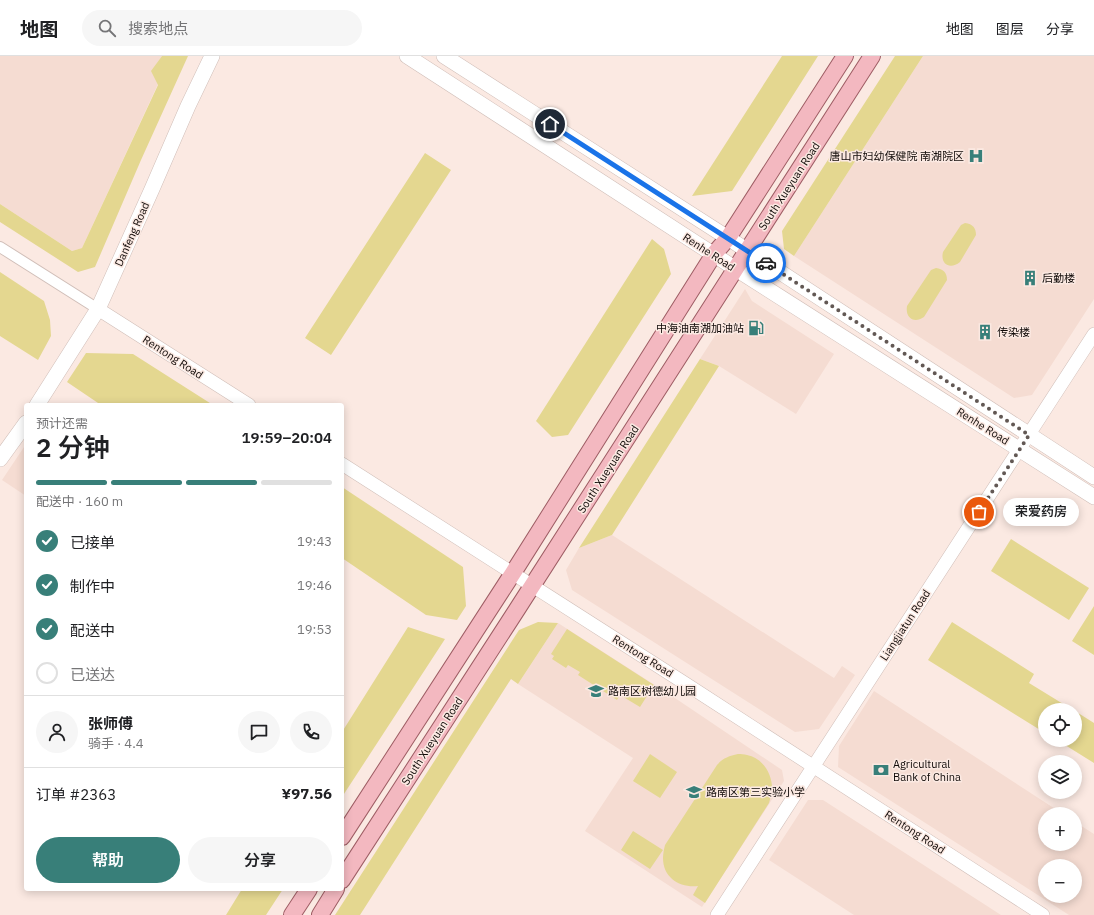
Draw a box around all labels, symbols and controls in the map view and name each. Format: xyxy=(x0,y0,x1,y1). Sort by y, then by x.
search box xyxy=(82,10,362,46)
text: 地图 xyxy=(20,17,58,41)
icon: search xyxy=(96,17,118,39)
text: 搜索地点 xyxy=(128,19,188,38)
text: 地图 xyxy=(946,20,974,38)
text: 图层 xyxy=(996,20,1024,38)
text: 分享 xyxy=(1046,20,1074,38)
pin xyxy=(533,107,567,141)
icon: home xyxy=(539,113,561,135)
street label: South Xueyuan Road xyxy=(755,139,823,233)
hospital icon: 唐山市妇幼保健院 南湖院区 xyxy=(967,147,985,165)
place label: 唐山市妇幼保健院 南湖院区 xyxy=(829,149,964,163)
street label: Danfeng Road xyxy=(112,200,152,268)
street label: Renhe Road xyxy=(680,230,738,274)
courier xyxy=(746,243,786,283)
icon: car xyxy=(755,252,777,274)
building icon: 后勤楼 xyxy=(1021,269,1039,287)
place label: 后勤楼 xyxy=(1042,271,1075,285)
fuel station icon: 中海油南湖加油站 xyxy=(747,319,765,337)
place label: 中海油南湖加油站 xyxy=(656,321,744,335)
building icon: 传染楼 xyxy=(976,323,994,341)
place label: 传染楼 xyxy=(997,325,1030,339)
street label: Rentong Road xyxy=(140,332,206,382)
street label: Renhe Road xyxy=(954,404,1012,448)
text: 预计还需 xyxy=(36,415,88,432)
street label: South Xueyuan Road xyxy=(574,422,642,516)
text: 19:59–20:04 xyxy=(242,428,332,447)
text: 2 分钟 xyxy=(36,430,110,464)
text: 配送中 · 160 m xyxy=(36,493,123,510)
pin xyxy=(962,495,996,529)
callout: 荣爱药房 xyxy=(1003,498,1079,526)
icon: bag xyxy=(968,501,990,523)
text: 荣爱药房 xyxy=(1015,503,1067,520)
icon: check xyxy=(36,530,58,552)
text: 已接单 xyxy=(70,533,115,552)
text: 19:43 xyxy=(297,533,332,550)
icon: check xyxy=(36,574,58,596)
text: 制作中 xyxy=(70,577,115,596)
text: 19:46 xyxy=(297,577,332,594)
street label: Liangjiatun Road xyxy=(877,587,933,663)
icon: check xyxy=(36,618,58,640)
text: 配送中 xyxy=(70,621,115,640)
text: 19:53 xyxy=(297,621,332,638)
street label: Rentong Road xyxy=(610,632,676,680)
text: 已送达 xyxy=(70,665,115,684)
school or university icon: 路南区树德幼儿园 xyxy=(587,682,605,700)
place label: 路南区树德幼儿园 xyxy=(608,684,696,698)
street label: South Xueyuan Road xyxy=(398,694,466,788)
map controls xyxy=(1038,703,1082,903)
button: locate xyxy=(1038,703,1082,747)
button: person xyxy=(36,711,78,753)
button: chat xyxy=(238,711,280,753)
button: phone xyxy=(290,711,332,753)
text: 张师傅 xyxy=(88,714,133,733)
text: 骑手 · 4.4 xyxy=(88,735,144,752)
button: layers xyxy=(1038,755,1082,799)
place label: Agricultural Bank of China xyxy=(893,757,961,784)
bank icon: Agricultural Bank of China xyxy=(872,761,890,779)
school or university icon: 路南区第三实验小学 xyxy=(685,783,703,801)
text: ¥97.56 xyxy=(282,784,332,803)
text: 订单 #2363 xyxy=(36,785,116,804)
place label: 路南区第三实验小学 xyxy=(706,785,805,799)
street label: Rentong Road xyxy=(882,807,948,857)
button: + xyxy=(1038,807,1082,851)
button: 帮助 xyxy=(36,837,180,883)
button: 分享 xyxy=(188,837,332,883)
button: − xyxy=(1038,859,1082,903)

